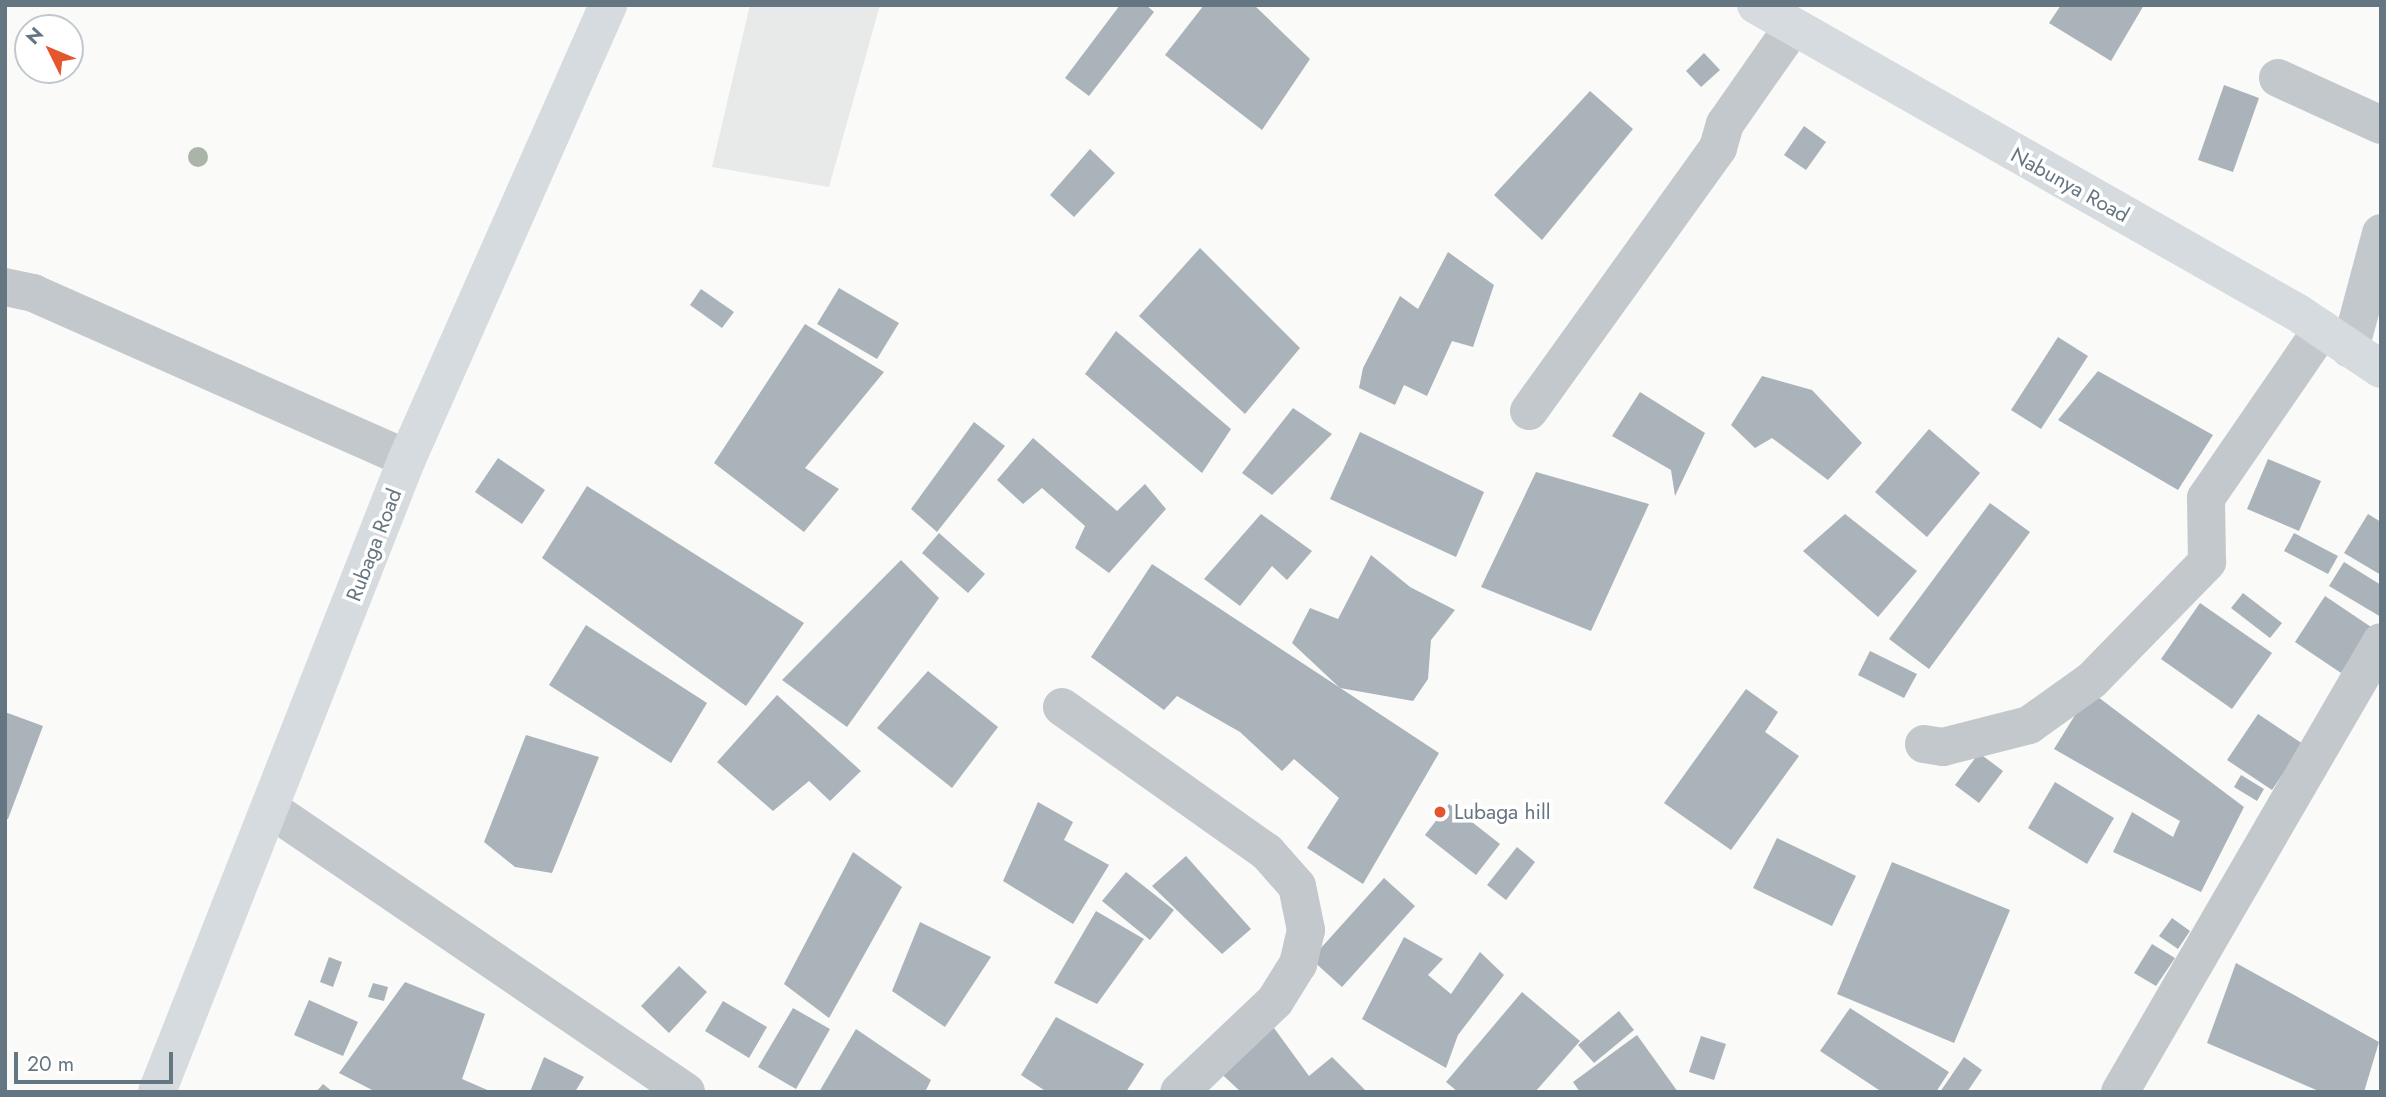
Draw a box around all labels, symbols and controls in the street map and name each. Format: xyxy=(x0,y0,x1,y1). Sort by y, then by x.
north arrow xyxy=(14,14,84,84)
text: N xyxy=(20,21,50,50)
street label: Nabunya Road xyxy=(2007,142,2133,228)
street label: Rubaga Road xyxy=(341,485,407,605)
place label: Lubaga hill xyxy=(1454,799,1551,825)
marker: Lubaga hill xyxy=(1432,804,1448,820)
scale bar xyxy=(18,1038,177,1082)
text: 20 m xyxy=(27,1049,74,1079)

